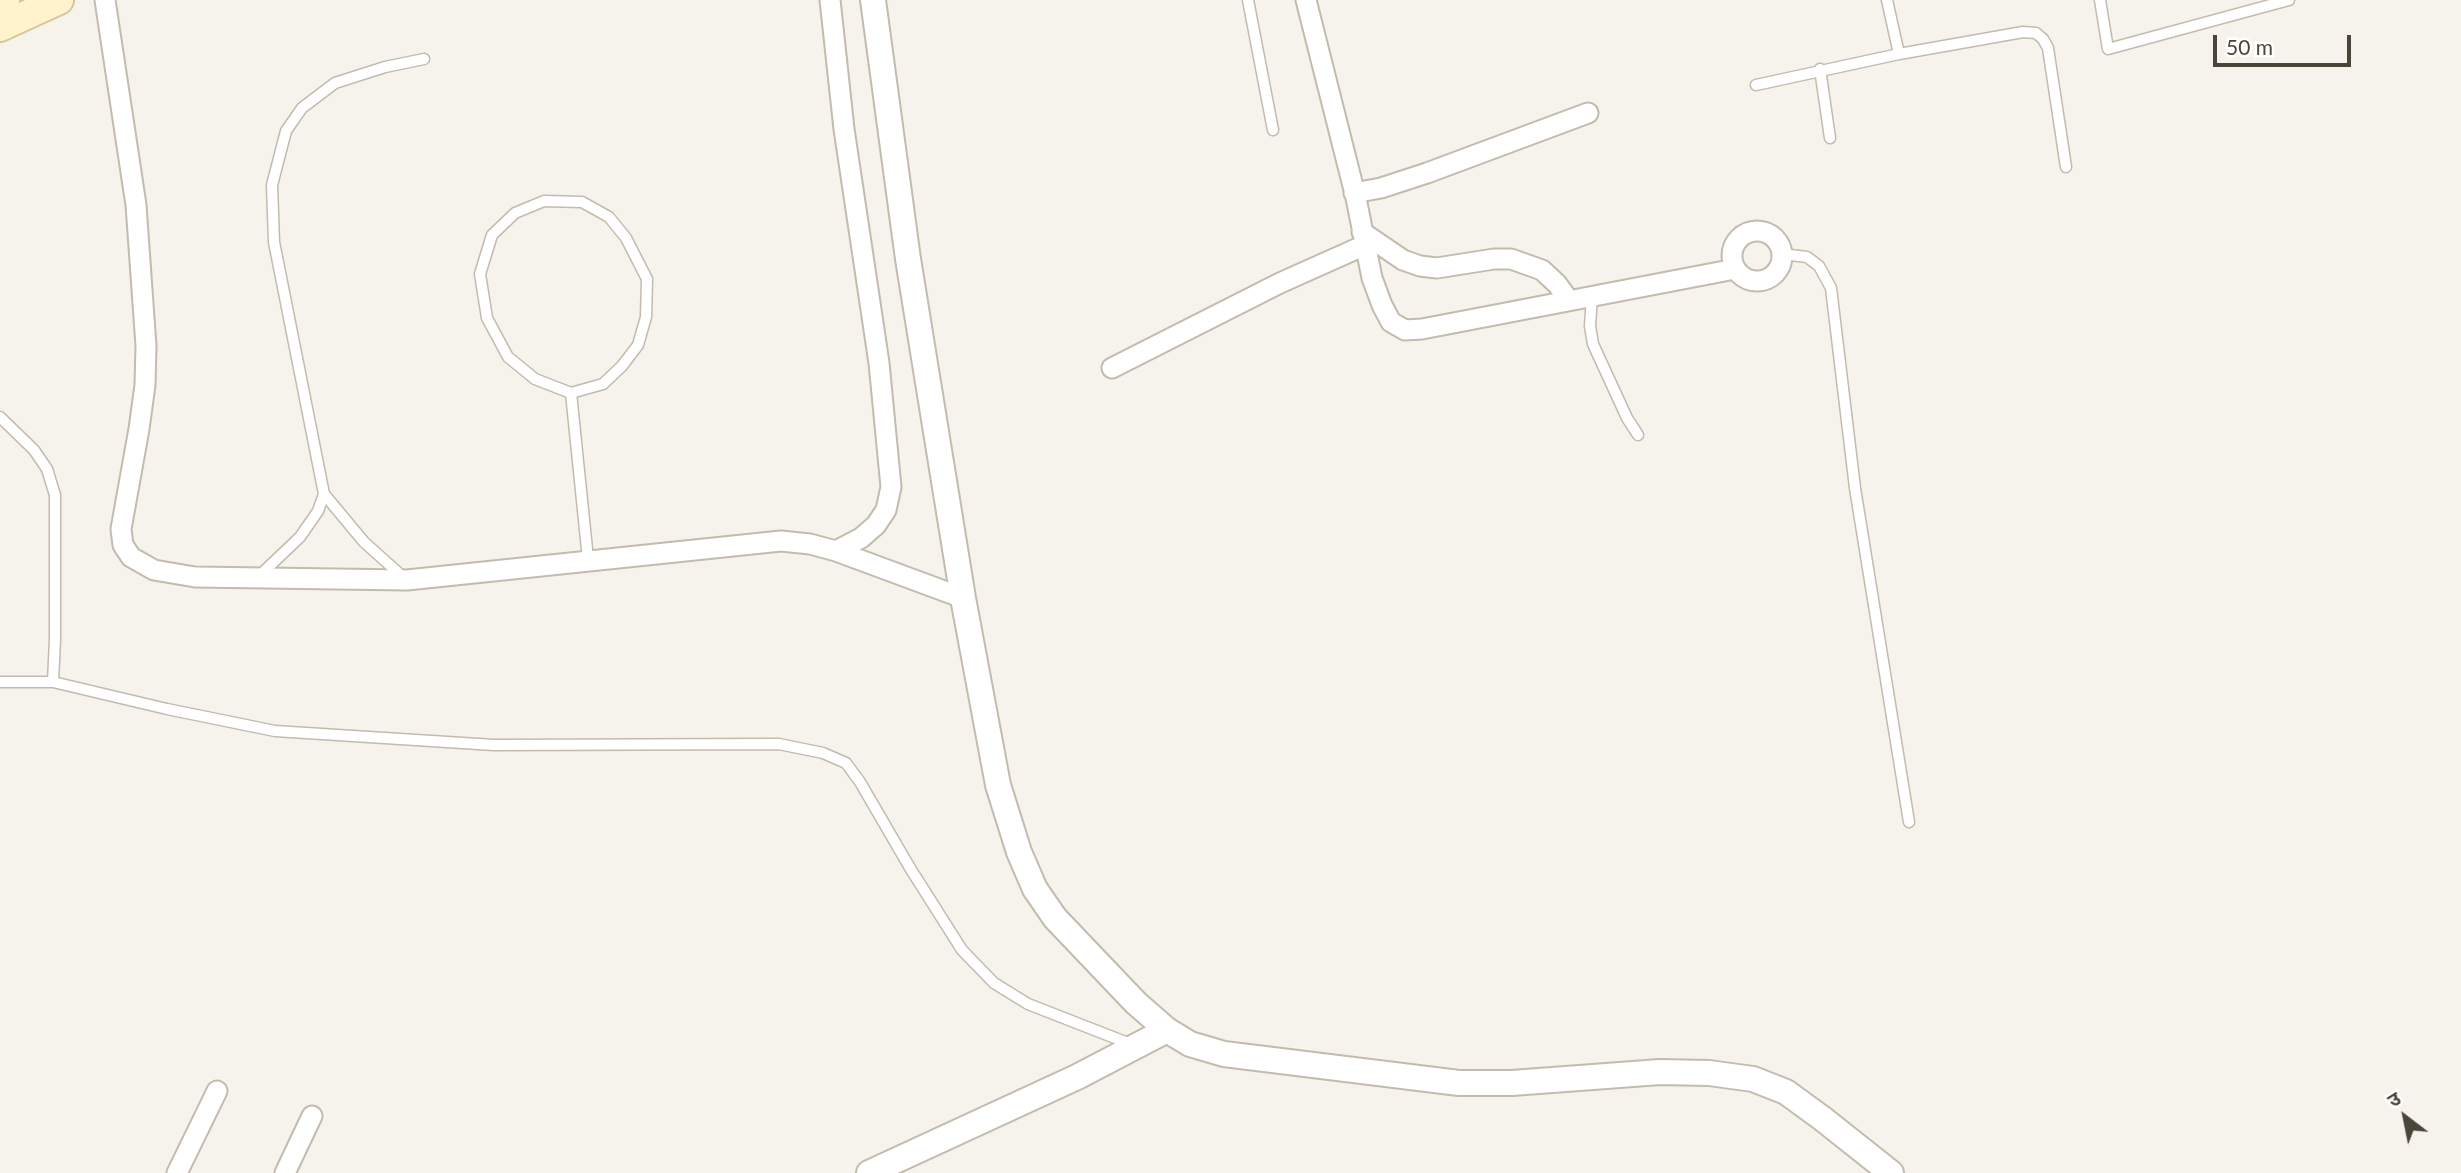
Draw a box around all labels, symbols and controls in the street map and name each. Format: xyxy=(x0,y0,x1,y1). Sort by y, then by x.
scale bar xyxy=(2216,21,2354,65)
text: 50 m xyxy=(2226,34,2273,59)
north arrow xyxy=(2370,1082,2440,1152)
text: उ xyxy=(2383,1086,2404,1111)

